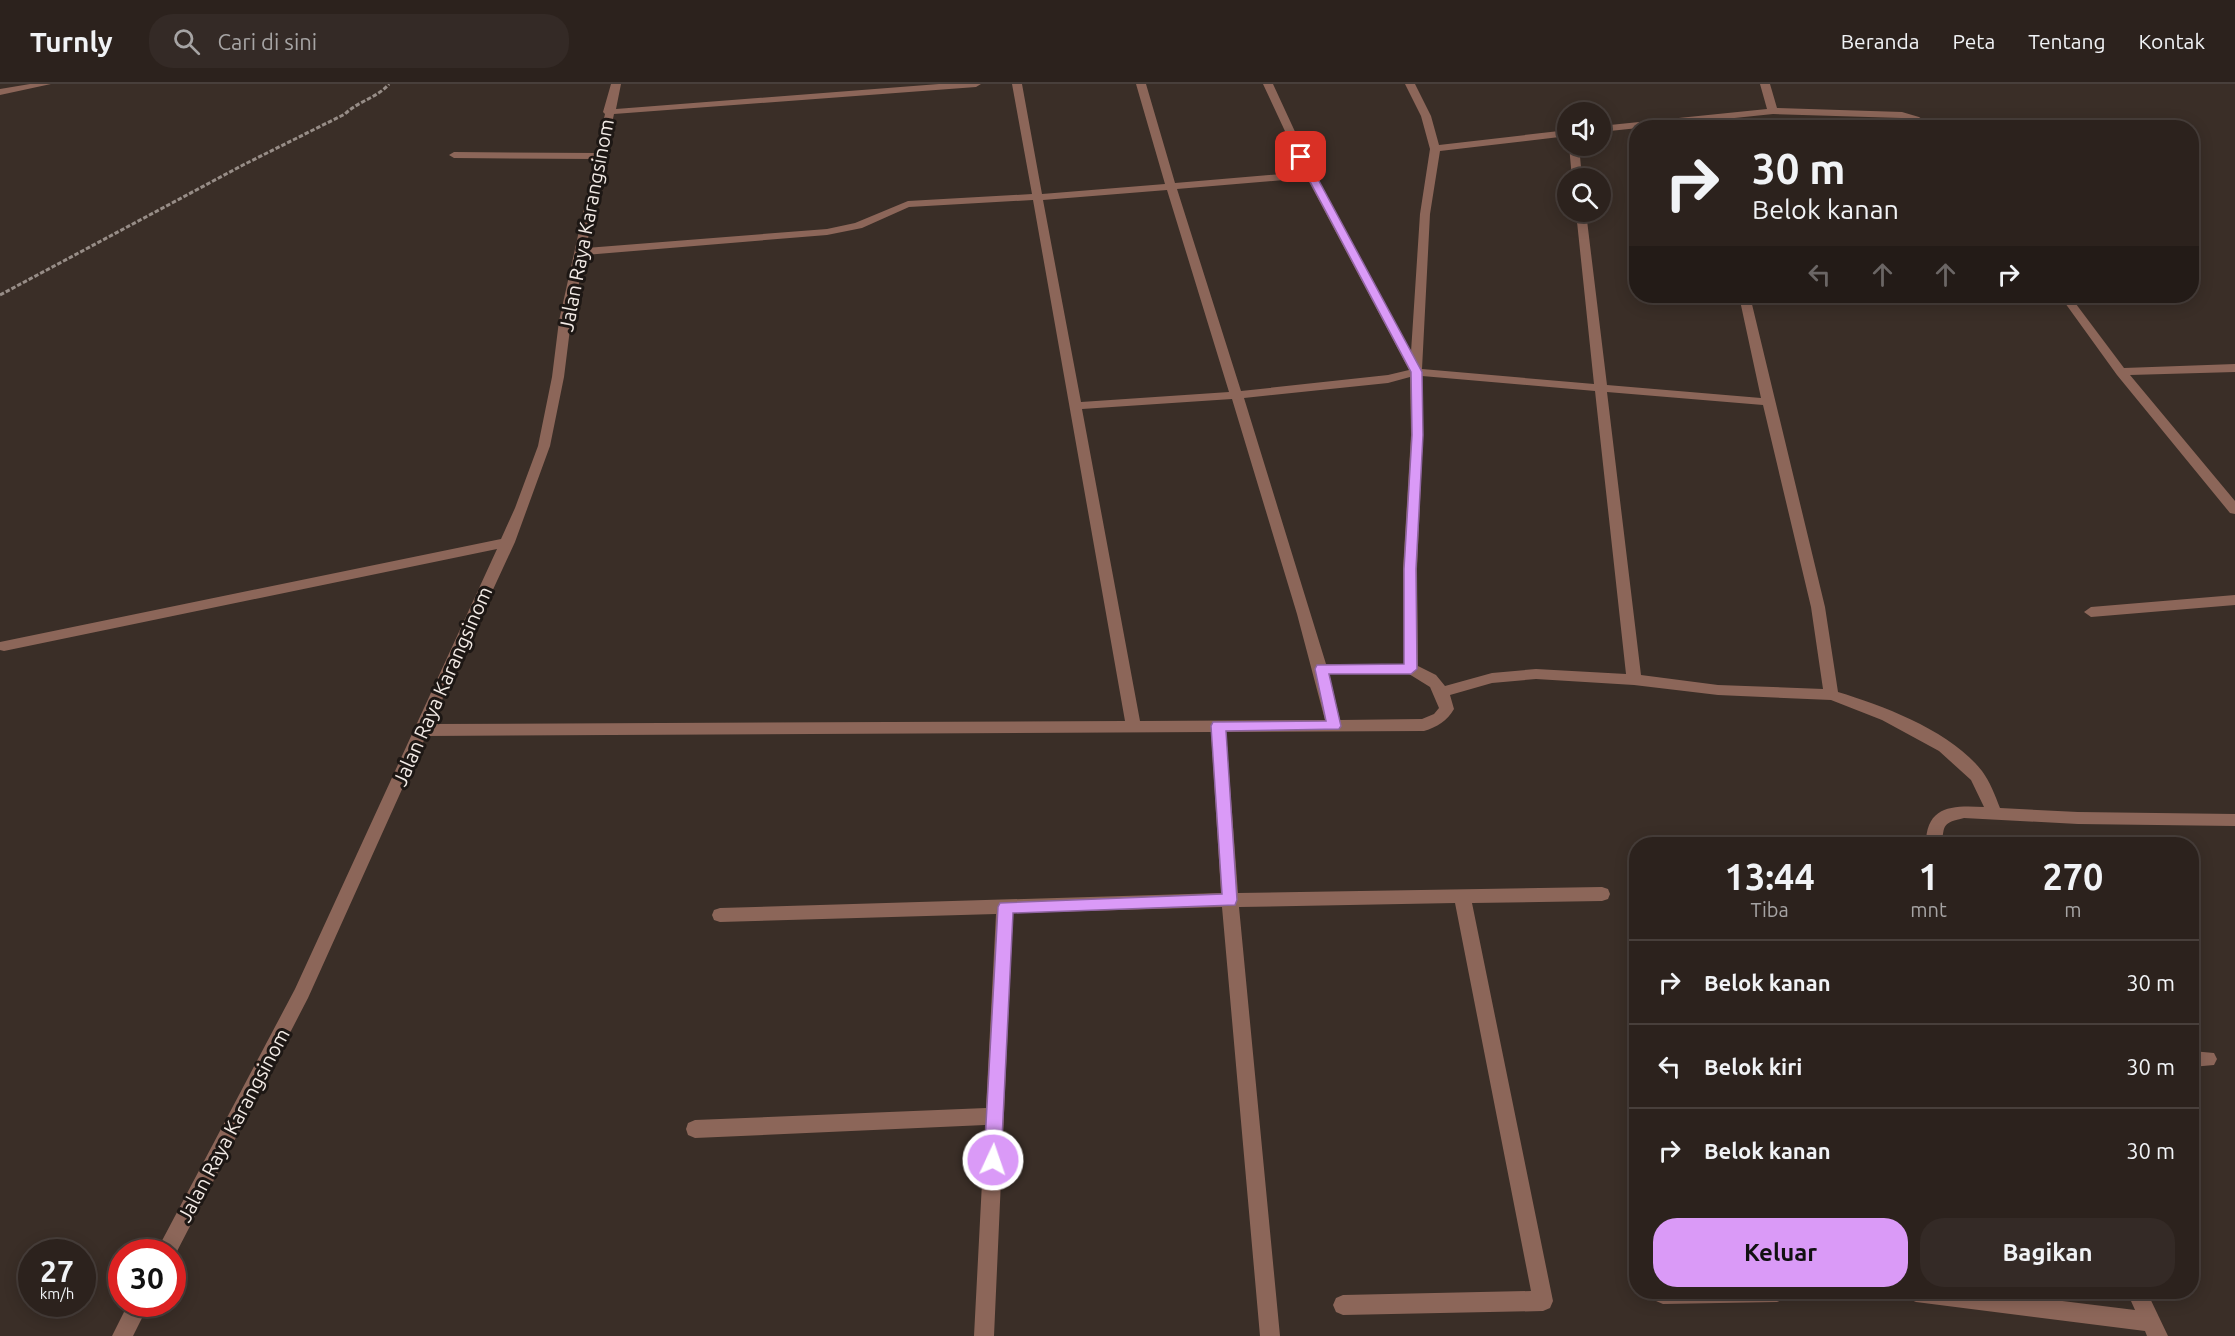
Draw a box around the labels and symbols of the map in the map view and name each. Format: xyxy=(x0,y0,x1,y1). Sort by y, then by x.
street label: Jalan Raya Karangsinom xyxy=(554,117,618,333)
pin xyxy=(1275,131,1326,182)
street label: Jalan Raya Karangsinom xyxy=(388,583,496,789)
street label: Jalan Raya Karangsinom xyxy=(172,1024,294,1226)
position arrow xyxy=(961,1128,1025,1192)
speed limit sign: 30 xyxy=(108,1239,186,1317)

